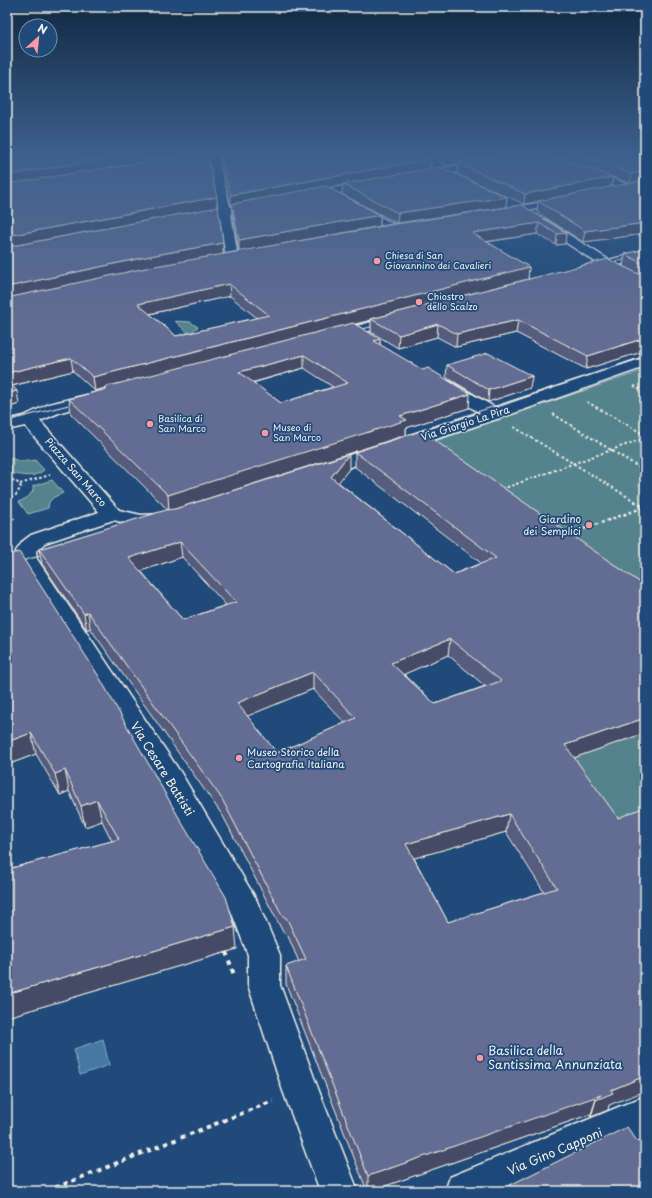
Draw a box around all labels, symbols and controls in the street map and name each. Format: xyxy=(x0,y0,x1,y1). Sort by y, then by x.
north arrow xyxy=(18,18,58,58)
text: N xyxy=(35,19,51,38)
place label: Chiesa di San Giovannino dei Cavalieri xyxy=(385,248,491,272)
marker: Chiesa di San Giovannino dei Cavalieri xyxy=(372,256,382,266)
place label: Chiostro dello Scalzo xyxy=(427,289,478,313)
marker: Chiostro dello Scalzo xyxy=(414,297,424,307)
street label: Via Giorgio La Pira xyxy=(419,401,512,444)
place label: Basilica di San Marco xyxy=(158,411,206,435)
marker: Basilica di San Marco xyxy=(145,419,155,429)
place label: Museo di San Marco xyxy=(273,420,321,444)
marker: Museo di San Marco xyxy=(260,428,270,438)
street label: Piazza San Marco xyxy=(42,434,111,510)
place label: Giardino dei Semplici xyxy=(524,511,581,538)
marker: Giardino dei Semplici xyxy=(584,520,594,530)
street label: Via Cesare Battisti xyxy=(126,718,199,819)
place label: Museo Storico della Cartografia Italiana xyxy=(247,744,345,771)
marker: Museo Storico della Cartografia Italiana xyxy=(234,753,244,763)
place label: Basilica della Santissima Annunziata xyxy=(488,1041,623,1073)
marker: Basilica della Santissima Annunziata xyxy=(475,1053,485,1063)
street label: Via Gino Capponi xyxy=(504,1123,605,1179)

